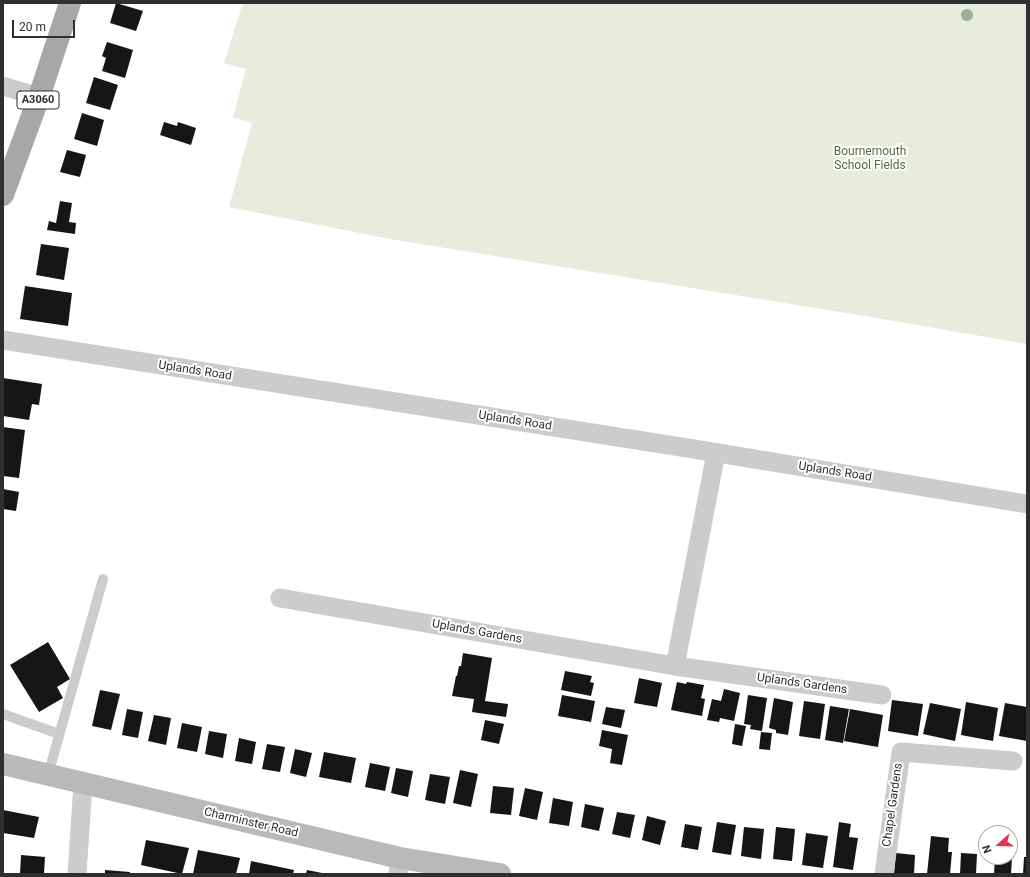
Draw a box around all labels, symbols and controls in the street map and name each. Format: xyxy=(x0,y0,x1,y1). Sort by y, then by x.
scale bar xyxy=(14,12,77,38)
text: 20 m xyxy=(19,20,46,34)
road number: A3060 xyxy=(17,91,59,109)
park label: Bournemouth School Fields xyxy=(834,145,906,173)
street label: Uplands Road xyxy=(157,358,233,384)
street label: Uplands Road xyxy=(477,408,553,434)
street label: Uplands Road xyxy=(797,459,873,485)
street label: Uplands Gardens xyxy=(431,617,523,647)
street label: Uplands Gardens xyxy=(756,671,848,697)
street label: Chapel Gardens xyxy=(880,762,906,848)
street label: Charminster Road xyxy=(203,805,299,841)
north arrow xyxy=(978,825,1018,865)
text: N xyxy=(980,843,995,855)

